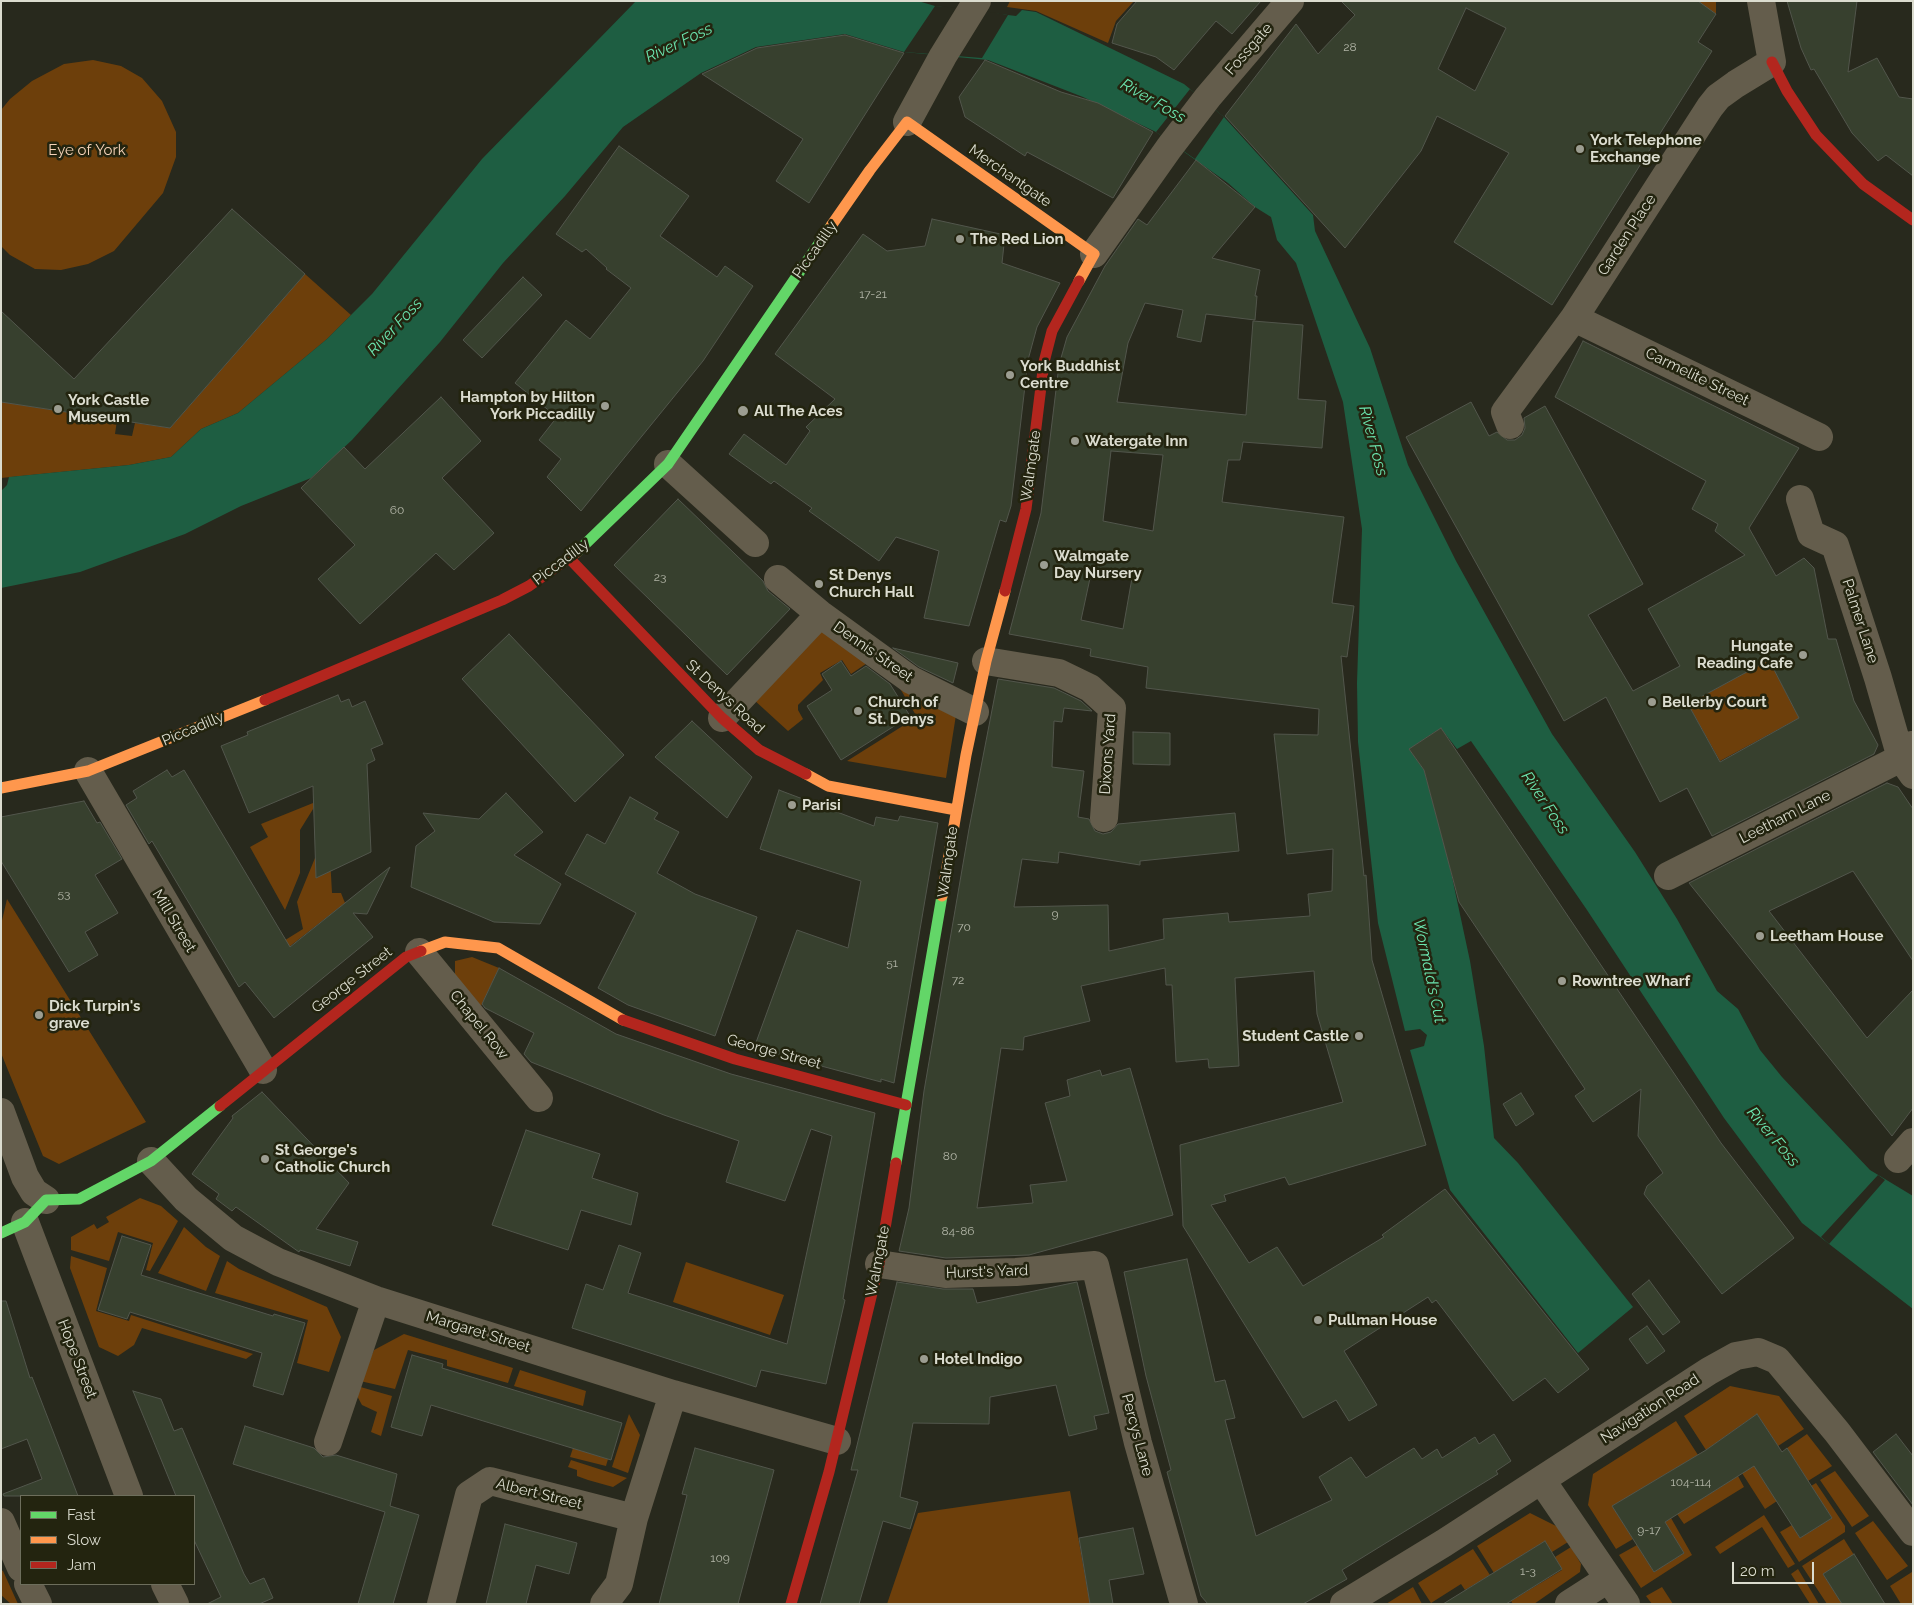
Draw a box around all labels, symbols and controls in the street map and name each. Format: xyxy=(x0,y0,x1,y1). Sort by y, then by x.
water label: River Foss xyxy=(642,19,716,67)
street label: Fossgate xyxy=(1222,19,1276,79)
house number: 28 xyxy=(1343,40,1357,54)
water label: River Foss xyxy=(1117,75,1189,127)
place label: York Telephone Exchange xyxy=(1590,131,1702,166)
park label: Eye of York xyxy=(48,141,126,159)
street label: Merchantgate xyxy=(965,141,1055,211)
marker: York Telephone Exchange xyxy=(1574,143,1586,155)
street label: Garden Place xyxy=(1594,191,1660,279)
street label: Piccadilly xyxy=(789,218,841,282)
place label: The Red Lion xyxy=(970,230,1064,248)
marker: The Red Lion xyxy=(954,233,966,245)
house number: 17-21 xyxy=(859,287,887,301)
water label: River Foss xyxy=(363,294,427,360)
street label: Carmelite Street xyxy=(1642,344,1752,410)
place label: York Buddhist Centre xyxy=(1020,357,1120,392)
marker: York Buddhist Centre xyxy=(1004,369,1016,381)
place label: Hampton by Hilton York Piccadilly xyxy=(460,388,595,423)
place label: York Castle Museum xyxy=(68,391,149,426)
marker: Hampton by Hilton York Piccadilly xyxy=(599,400,611,412)
place label: All The Aces xyxy=(754,402,843,420)
marker: York Castle Museum xyxy=(52,403,64,415)
marker: All The Aces xyxy=(736,404,750,418)
water label: River Foss xyxy=(1354,404,1392,478)
street label: Walmgate xyxy=(1017,429,1045,503)
place label: Watergate Inn xyxy=(1085,432,1188,450)
marker: Watergate Inn xyxy=(1069,435,1081,447)
house number: 60 xyxy=(390,503,404,517)
street label: Piccadilly xyxy=(529,535,593,589)
place label: Walmgate Day Nursery xyxy=(1054,547,1142,582)
marker: Walmgate Day Nursery xyxy=(1038,559,1050,571)
place label: St Denys Church Hall xyxy=(829,566,914,601)
house number: 23 xyxy=(654,570,666,584)
street label: Palmer Lane xyxy=(1838,577,1882,665)
marker: St Denys Church Hall xyxy=(813,578,825,590)
street label: Dennis Street xyxy=(830,618,916,686)
place label: Hungate Reading Cafe xyxy=(1697,637,1793,672)
marker: Hungate Reading Cafe xyxy=(1797,649,1809,661)
street label: St Denys Road xyxy=(682,656,768,738)
place label: Church of St. Denys xyxy=(868,693,938,728)
place label: Bellerby Court xyxy=(1662,693,1767,711)
marker: Bellerby Court xyxy=(1646,696,1658,708)
marker: Church of St. Denys xyxy=(852,705,864,717)
street label: Piccadilly xyxy=(159,708,227,750)
street label: Dixons Yard xyxy=(1096,713,1120,795)
water label: River Foss xyxy=(1517,768,1573,838)
street label: Leetham Lane xyxy=(1736,786,1834,848)
place label: Parisi xyxy=(802,796,841,814)
marker: Parisi xyxy=(786,799,798,811)
street label: Walmgate xyxy=(934,825,962,899)
street label: Mill Street xyxy=(148,886,200,956)
house number: 53 xyxy=(58,887,70,901)
house number: 9 xyxy=(1051,907,1059,921)
water label: Wormald's Cut xyxy=(1409,917,1449,1025)
house number: 70 xyxy=(957,920,971,934)
place label: Leetham House xyxy=(1770,927,1883,945)
marker: Leetham House xyxy=(1754,930,1766,942)
street label: George Street xyxy=(308,943,396,1017)
house number: 51 xyxy=(886,956,898,970)
place label: Rowntree Wharf xyxy=(1572,972,1690,990)
house number: 72 xyxy=(952,973,964,987)
marker: Rowntree Wharf xyxy=(1556,975,1568,987)
street label: Chapel Row xyxy=(446,987,512,1063)
place label: Dick Turpin's grave xyxy=(49,997,140,1032)
marker: Dick Turpin's grave xyxy=(33,1009,45,1021)
place label: Student Castle xyxy=(1242,1027,1349,1045)
marker: Student Castle xyxy=(1353,1030,1365,1042)
street label: George Street xyxy=(725,1031,823,1073)
water label: River Foss xyxy=(1743,1103,1803,1171)
place label: St George's Catholic Church xyxy=(275,1141,390,1176)
house number: 80 xyxy=(943,1149,957,1163)
marker: St George's Catholic Church xyxy=(259,1153,271,1165)
street label: Walmgate xyxy=(862,1224,894,1298)
house number: 84-86 xyxy=(941,1224,975,1238)
street label: Hurst's Yard xyxy=(946,1262,1028,1282)
street label: Margaret Street xyxy=(424,1308,532,1356)
place label: Pullman House xyxy=(1328,1311,1437,1329)
marker: Pullman House xyxy=(1312,1314,1324,1326)
street label: Hope Street xyxy=(54,1317,100,1401)
place label: Hotel Indigo xyxy=(934,1350,1022,1368)
marker: Hotel Indigo xyxy=(918,1353,930,1365)
street label: Navigation Road xyxy=(1597,1370,1703,1448)
street label: Percys Lane xyxy=(1117,1392,1157,1478)
street label: Albert Street xyxy=(494,1475,584,1513)
house number: 104-114 xyxy=(1671,1475,1711,1489)
legend xyxy=(20,1495,195,1585)
text: Fast xyxy=(67,1506,95,1524)
house number: 9-17 xyxy=(1637,1523,1661,1537)
text: Slow xyxy=(67,1531,101,1549)
house number: 109 xyxy=(710,1551,730,1565)
scale bar xyxy=(1734,1552,1816,1584)
text: Jam xyxy=(67,1556,96,1574)
text: 20 m xyxy=(1740,1562,1775,1580)
house number: 1-3 xyxy=(1520,1564,1536,1578)

